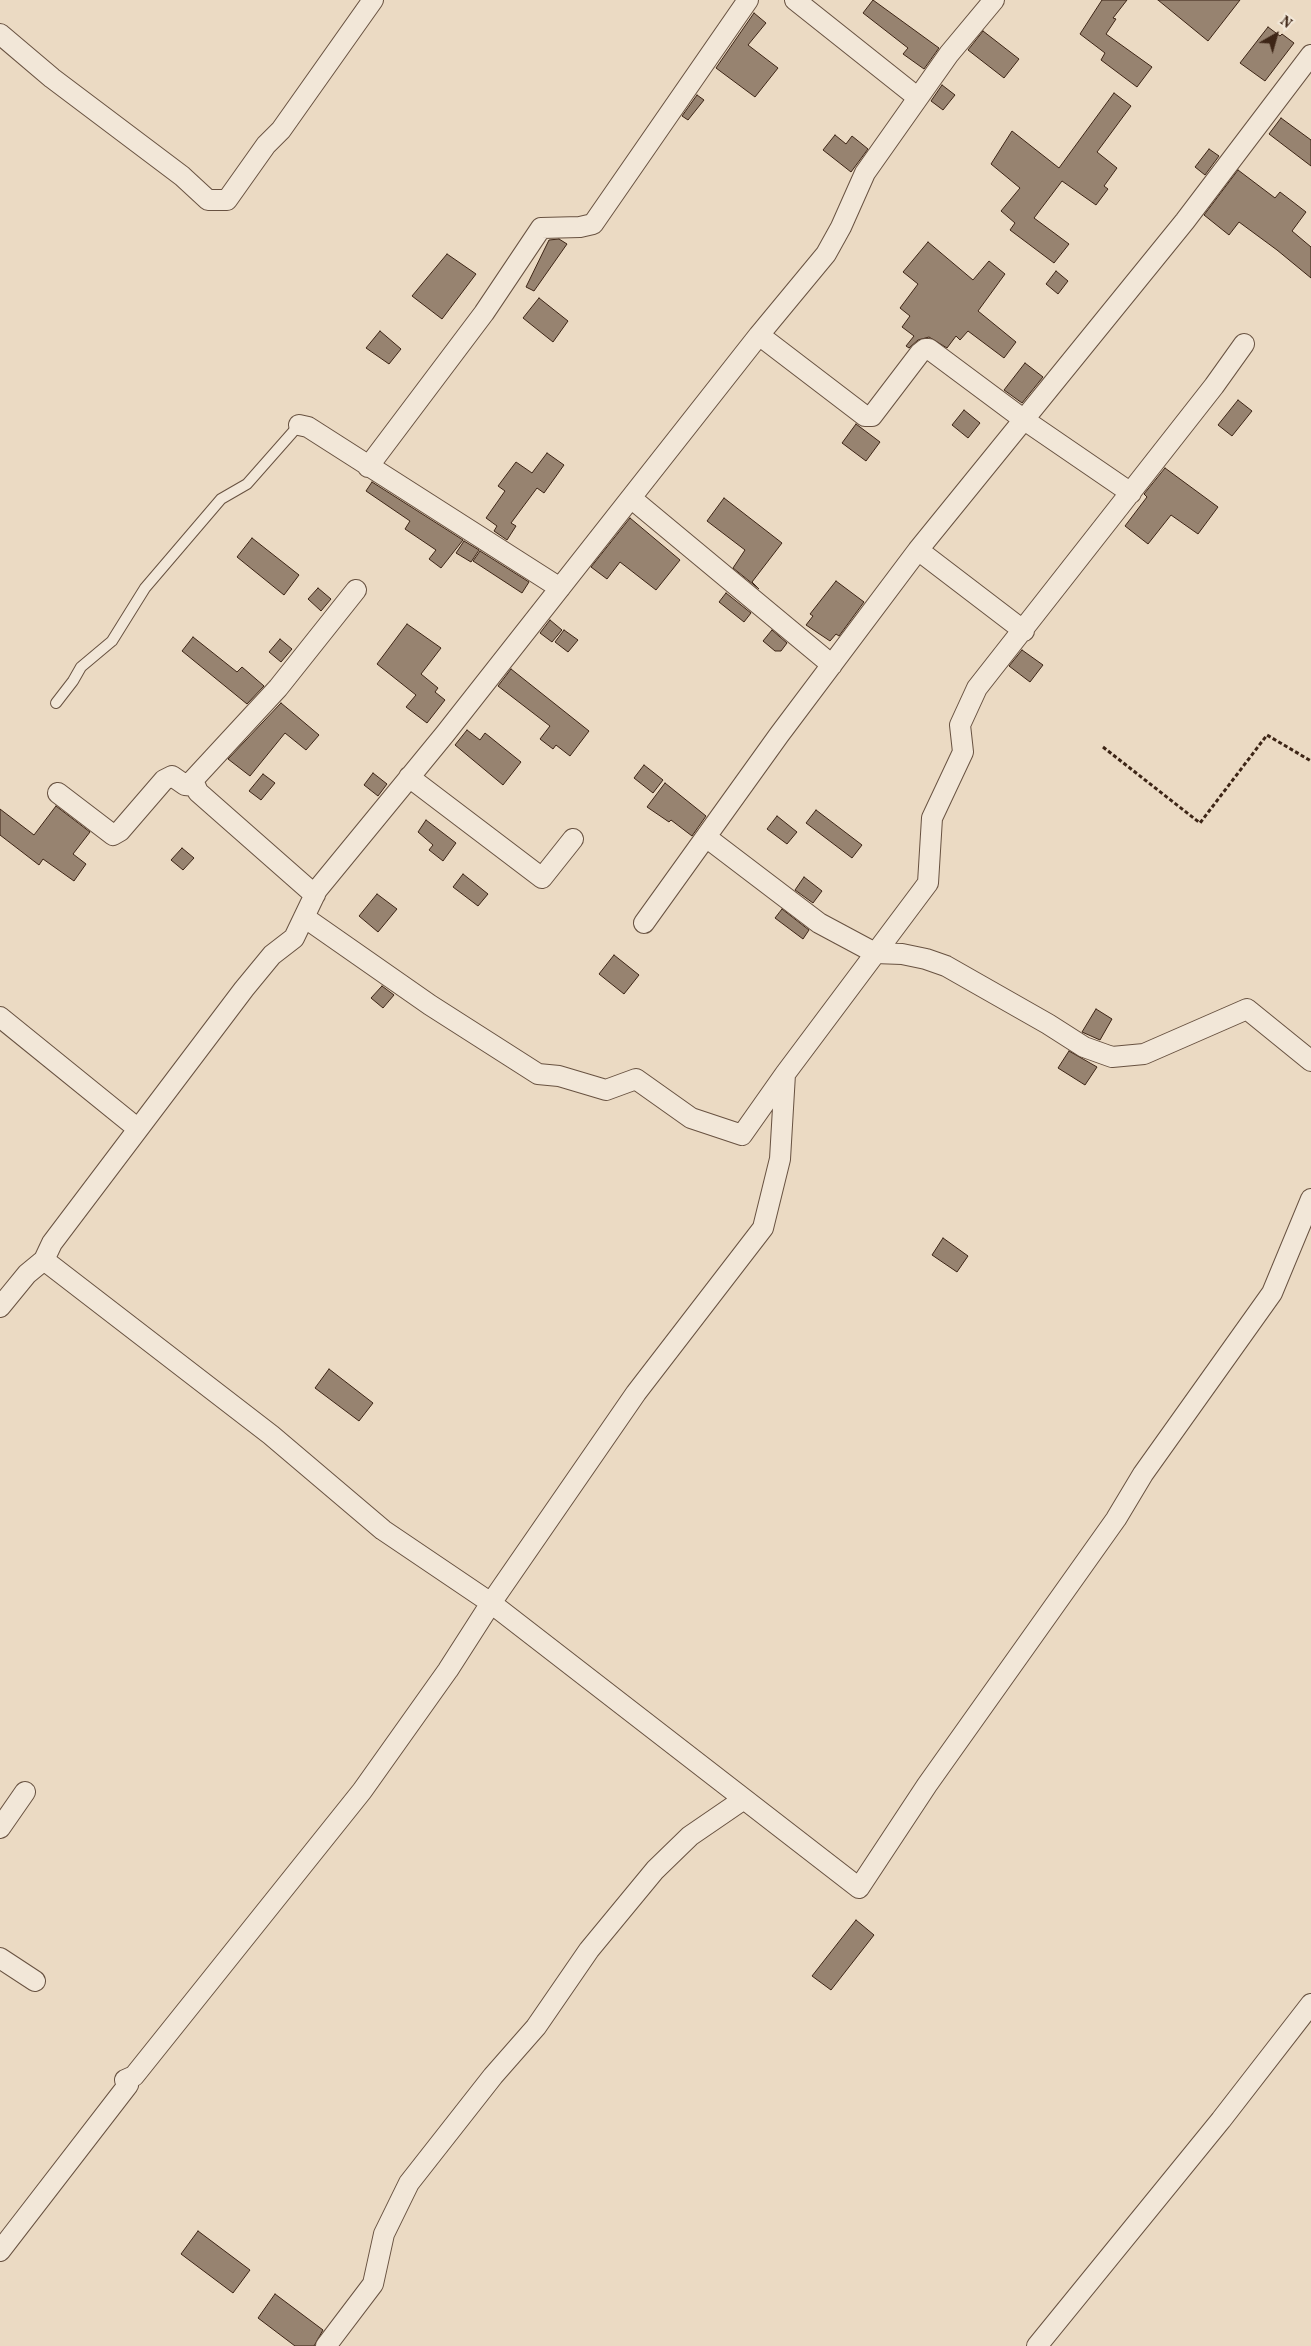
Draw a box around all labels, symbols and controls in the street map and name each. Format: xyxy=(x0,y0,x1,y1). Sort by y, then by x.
north arrow xyxy=(1251,10,1301,60)
text: N xyxy=(1276,12,1295,33)

